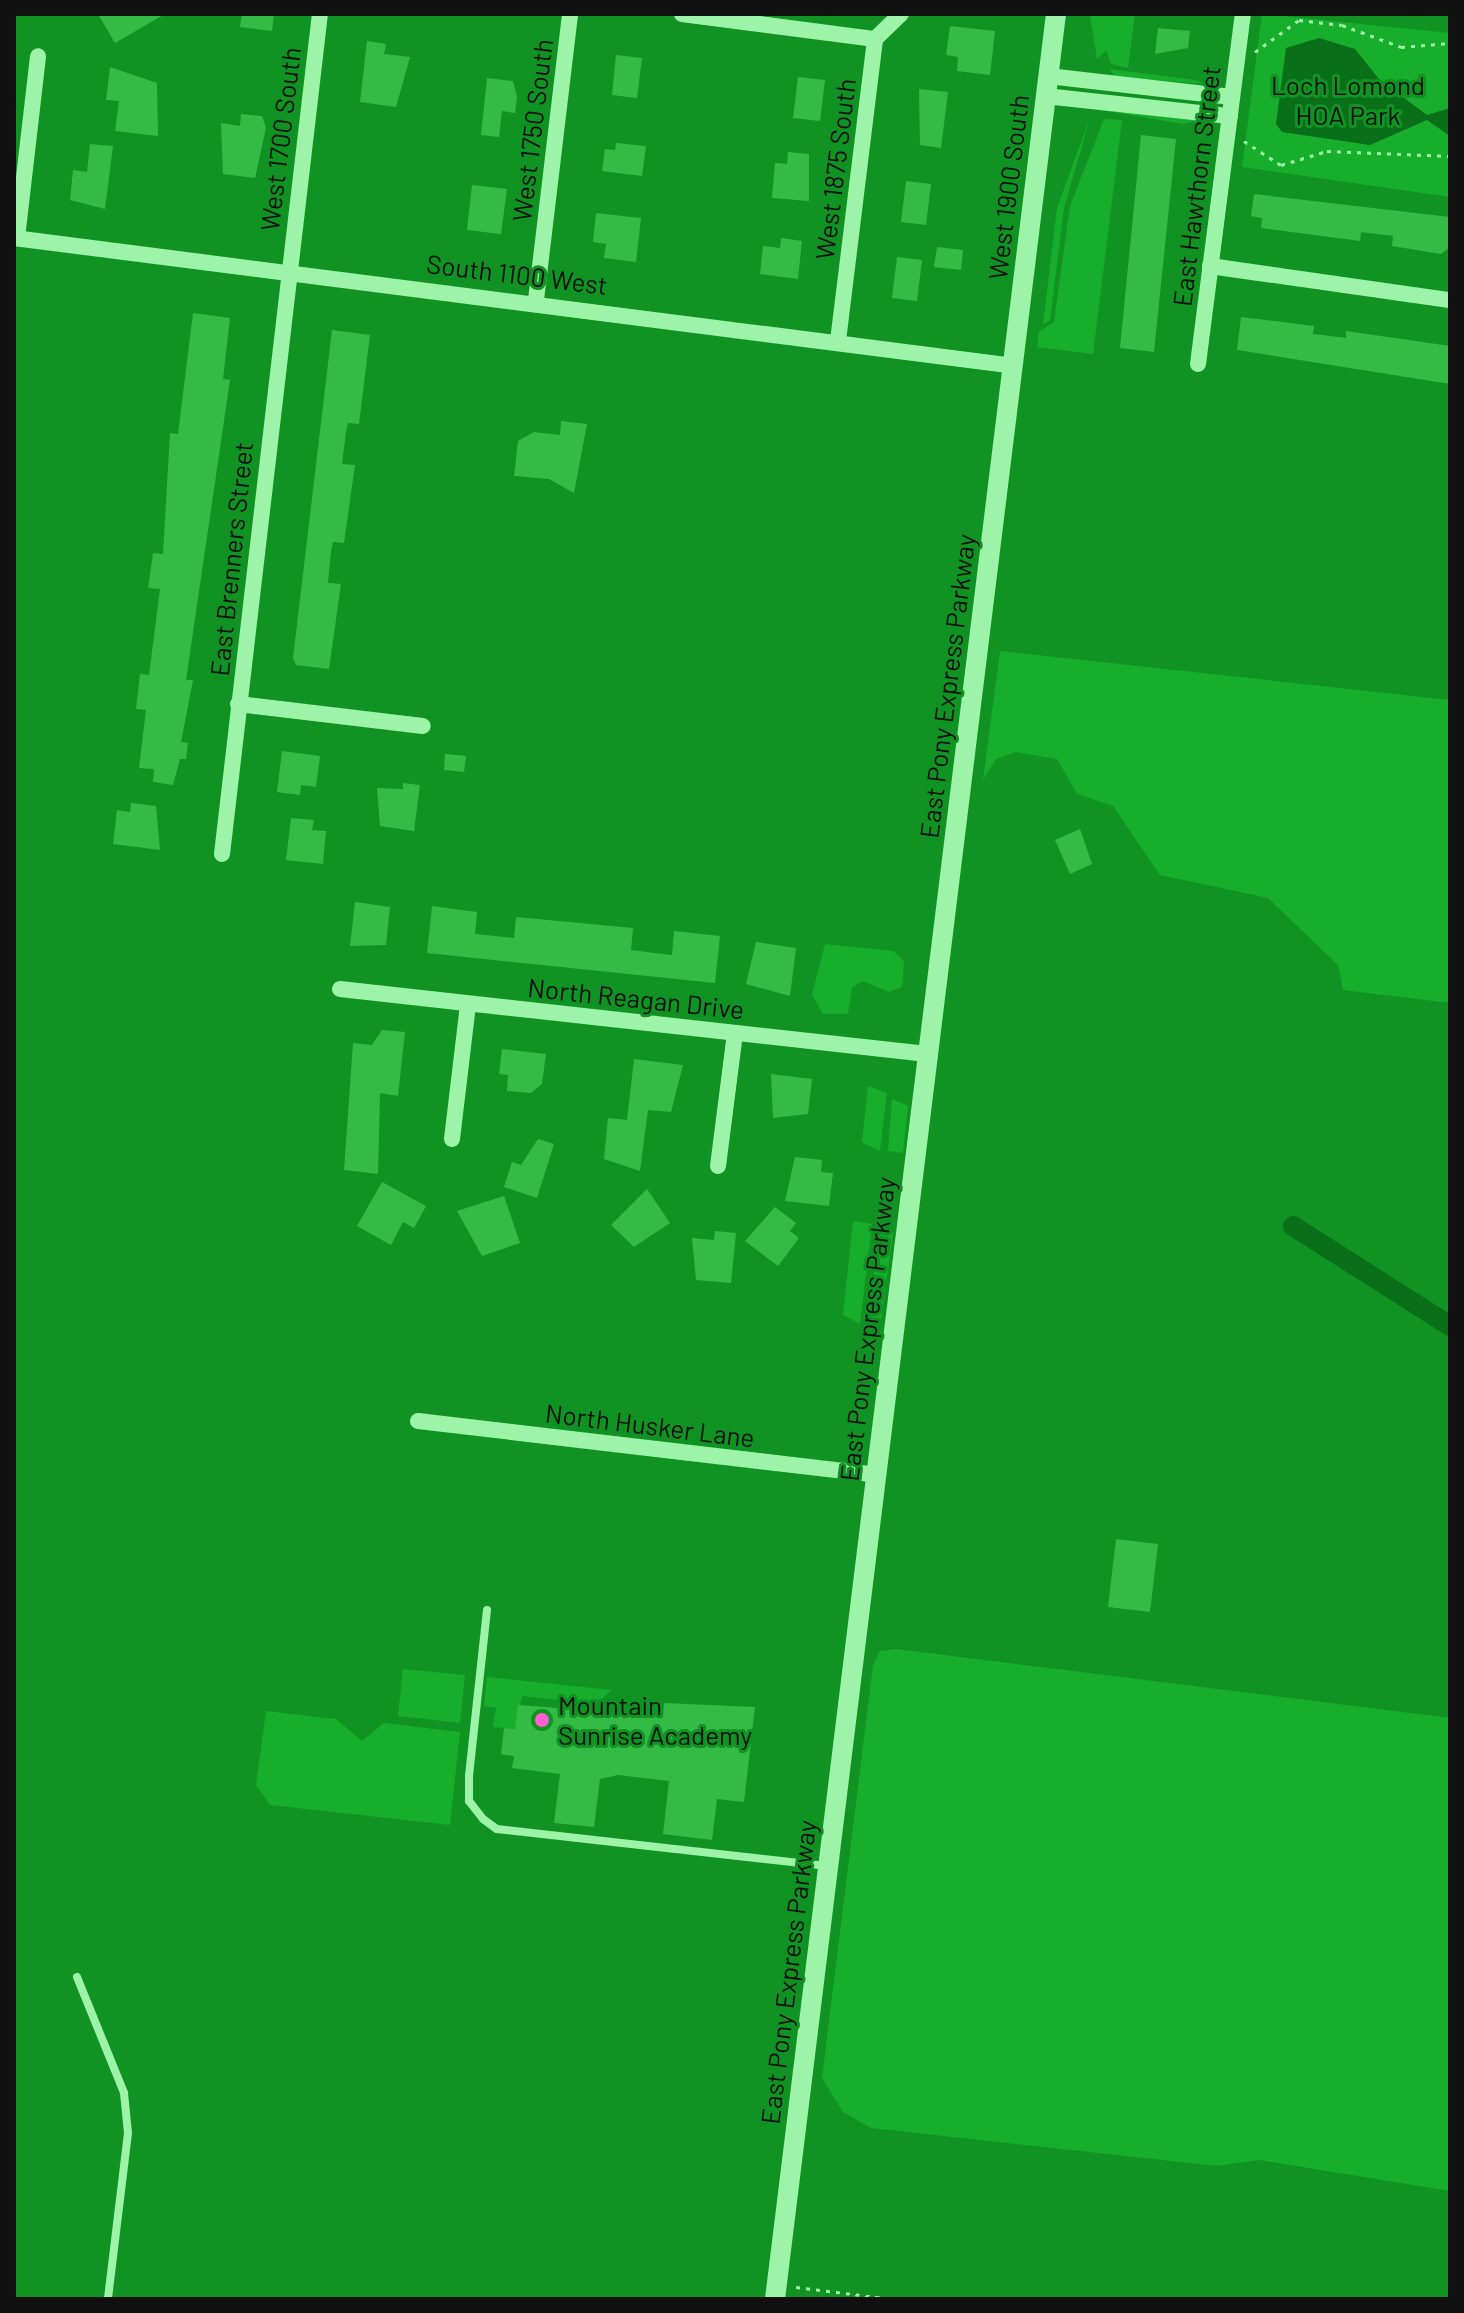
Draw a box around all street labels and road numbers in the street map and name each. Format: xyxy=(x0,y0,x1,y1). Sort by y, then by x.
street label: West 1750 South xyxy=(505,37,559,223)
street label: West 1700 South xyxy=(253,45,307,233)
street label: East Hawthorn Street xyxy=(1166,64,1226,308)
street label: West 1875 South xyxy=(808,76,862,262)
street label: West 1900 South xyxy=(981,93,1035,281)
street label: South 1100 West xyxy=(425,247,609,301)
street label: East Brenners Street xyxy=(203,440,259,678)
street label: East Pony Express Parkway xyxy=(913,532,981,840)
street label: North Reagan Drive xyxy=(526,971,746,1025)
street label: East Pony Express Parkway xyxy=(833,1175,901,1483)
street label: North Husker Lane xyxy=(544,1397,756,1453)
street label: East Pony Express Parkway xyxy=(754,1818,822,2126)

